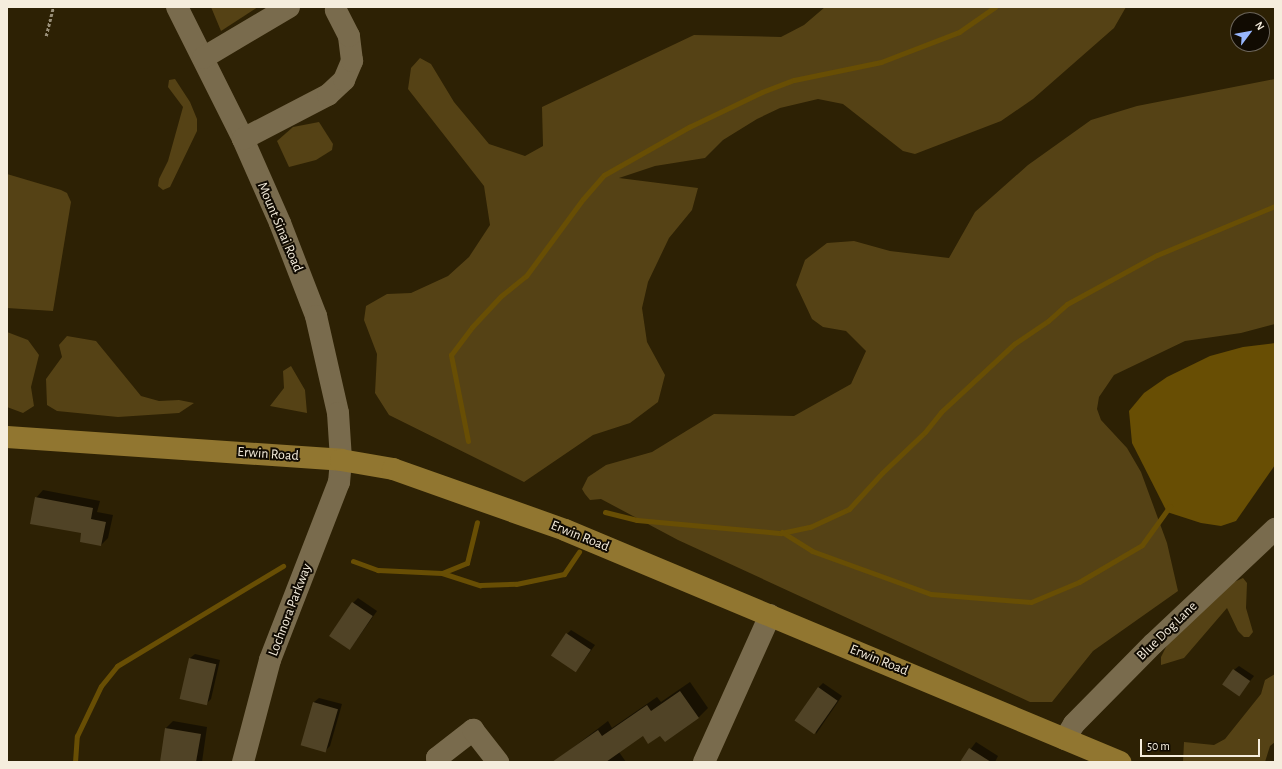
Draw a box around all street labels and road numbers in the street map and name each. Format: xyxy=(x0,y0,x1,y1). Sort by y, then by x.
street label: Mount Sinai Road xyxy=(254,180,306,274)
street label: Erwin Road xyxy=(237,443,299,465)
street label: Erwin Road xyxy=(548,517,612,555)
street label: Lochnora Parkway xyxy=(265,561,315,659)
street label: Blue Dog Lane xyxy=(1133,598,1201,664)
street label: Erwin Road xyxy=(847,641,911,679)

